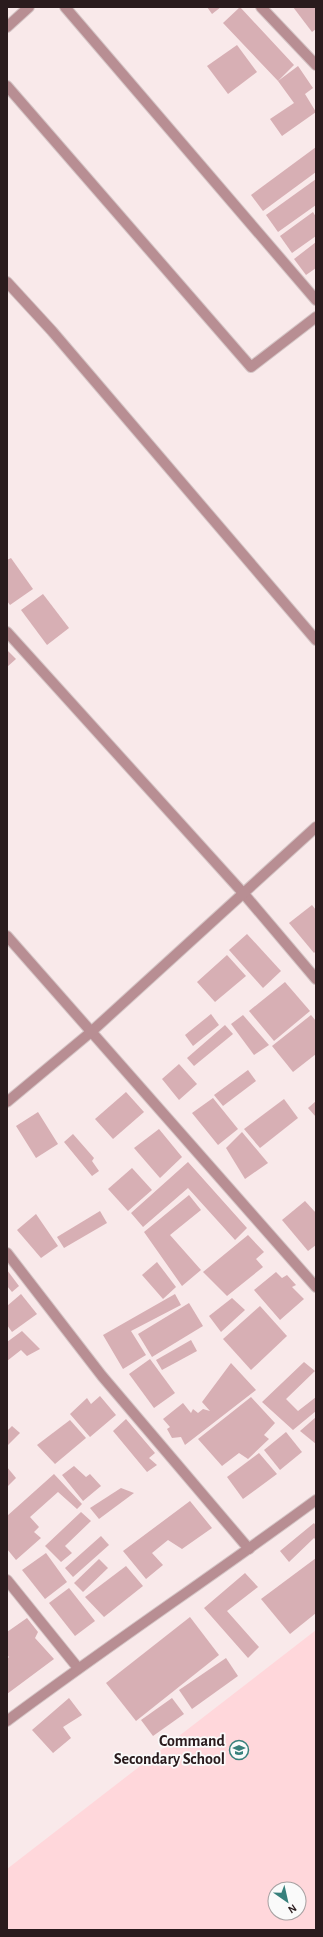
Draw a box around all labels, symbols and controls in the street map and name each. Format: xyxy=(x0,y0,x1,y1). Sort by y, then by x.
place label: Command Secondary School xyxy=(114,1733,226,1768)
school or university icon: Command Secondary School xyxy=(228,1739,250,1761)
north arrow xyxy=(267,1881,307,1921)
text: N xyxy=(286,1902,299,1916)

